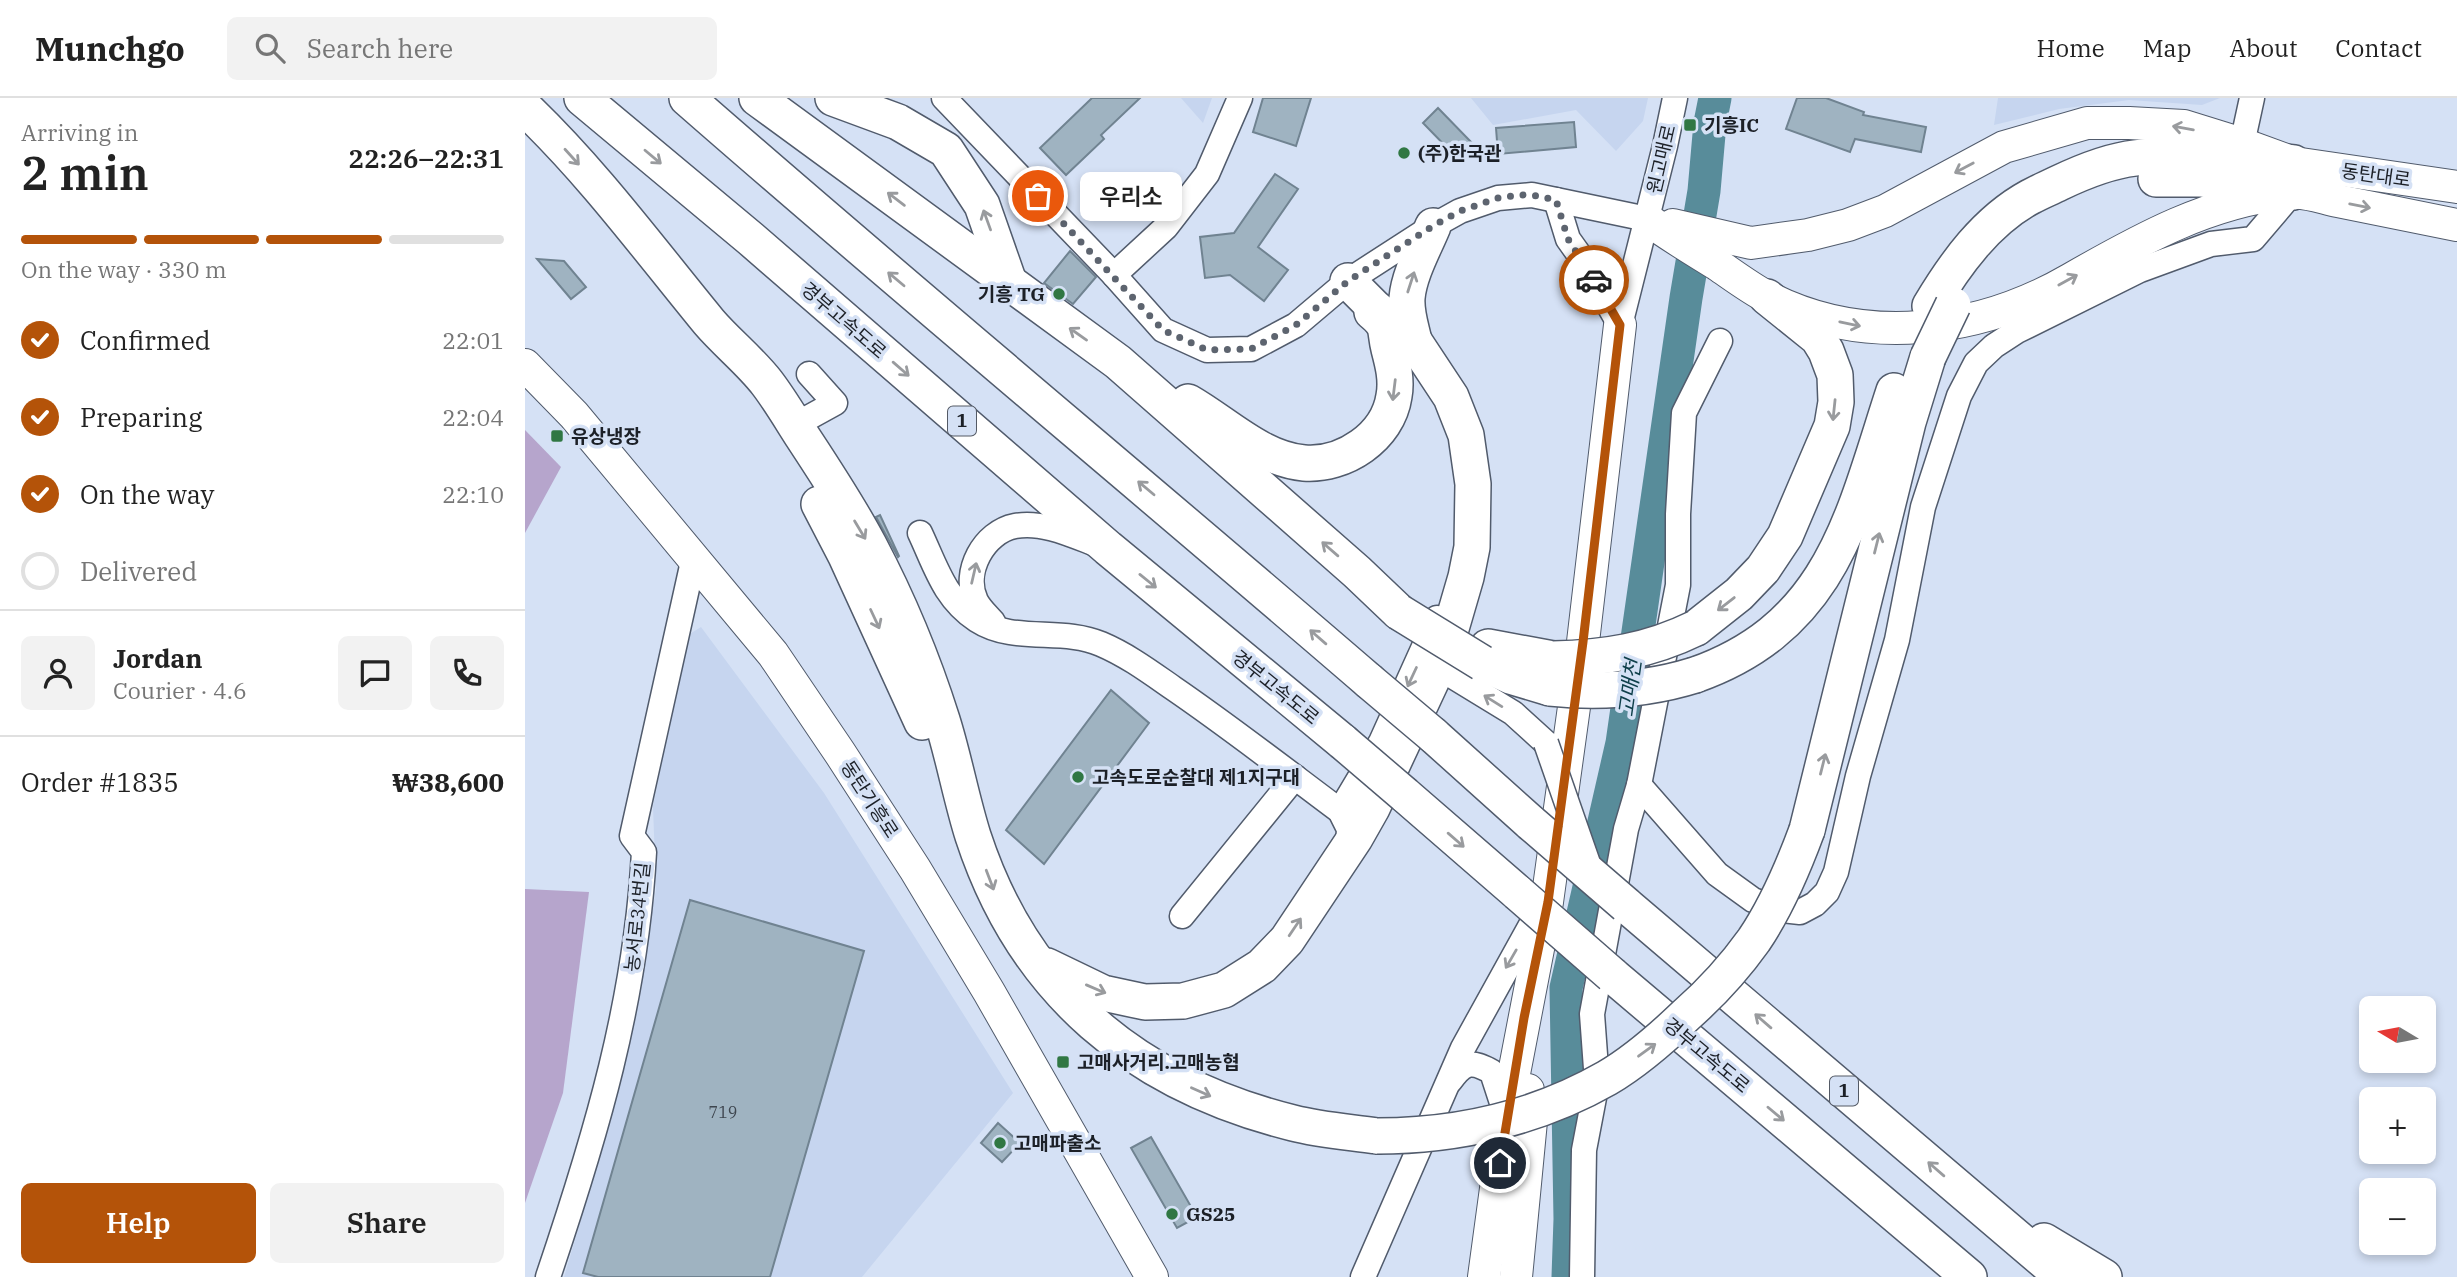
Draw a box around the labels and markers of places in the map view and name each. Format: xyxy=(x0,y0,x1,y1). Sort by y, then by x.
place label: 기흥IC xyxy=(1704,113,1759,137)
marker: 기흥IC xyxy=(1682,117,1698,133)
place label: (주)한국관 xyxy=(1418,141,1502,165)
marker: (주)한국관 xyxy=(1396,145,1412,161)
pin xyxy=(1008,166,1068,226)
callout: 우리소 xyxy=(1080,172,1181,220)
place label: 기흥 TG xyxy=(978,282,1045,306)
marker: 기흥 TG xyxy=(1051,286,1067,302)
place label: 유상냉장 xyxy=(571,424,641,448)
marker: 유상냉장 xyxy=(549,428,565,444)
place label: 고속도로순찰대 제1지구대 xyxy=(1092,765,1300,789)
marker: 고속도로순찰대 제1지구대 xyxy=(1070,769,1086,785)
place label: 고매사거리.고매농협 xyxy=(1077,1050,1240,1074)
marker: 고매사거리.고매농협 xyxy=(1055,1054,1071,1070)
place label: 고매파출소 xyxy=(1014,1131,1101,1155)
pin xyxy=(1470,1133,1530,1193)
marker: 고매파출소 xyxy=(992,1135,1008,1151)
place label: GS25 xyxy=(1186,1202,1235,1226)
marker: GS25 xyxy=(1164,1206,1180,1222)

